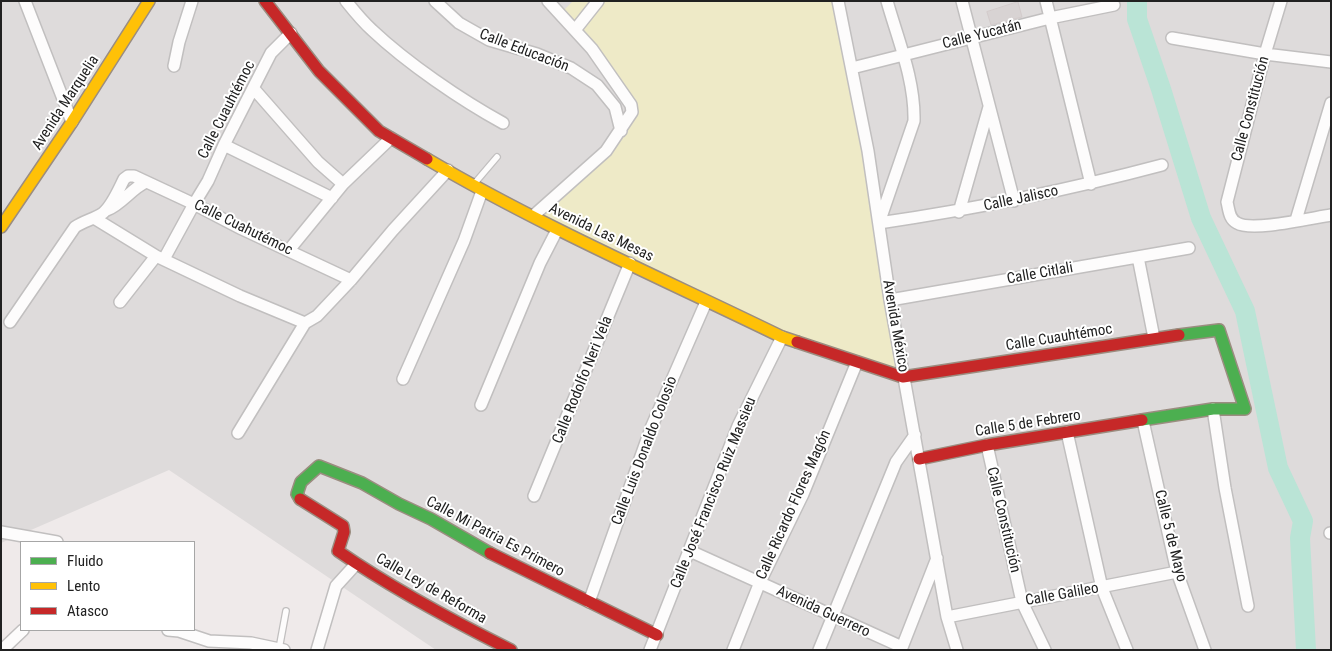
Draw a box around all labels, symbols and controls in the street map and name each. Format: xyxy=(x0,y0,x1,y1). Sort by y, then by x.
street label: Calle Yucatán xyxy=(941,16,1023,54)
street label: Calle Educación xyxy=(477,26,571,76)
street label: Avenida Marquelia xyxy=(29,52,103,154)
street label: Calle Constitución xyxy=(1228,55,1274,163)
street label: Calle Cuauhtémoc xyxy=(195,58,259,162)
street label: Calle Jalisco xyxy=(982,182,1060,216)
street label: Calle Cuahutémoc xyxy=(191,196,295,260)
street label: Avenida Las Mesas xyxy=(546,200,656,266)
street label: Calle Citlali xyxy=(1005,259,1075,289)
street label: Avenida México xyxy=(878,279,912,373)
street label: Calle Rodolfo Neri Vela xyxy=(549,313,617,447)
street label: Calle Cuauhtémoc xyxy=(1004,321,1114,355)
street label: Calle Luis Donaldo Colosio xyxy=(608,374,682,528)
street label: Calle José Francisco Ruiz Massieu xyxy=(667,395,761,591)
street label: Calle 5 de Febrero xyxy=(974,407,1082,441)
street label: Calle Ricardo Flores Magón xyxy=(753,427,835,583)
street label: Calle Constitución xyxy=(982,465,1024,575)
street label: Calle 5 de Mayo xyxy=(1150,488,1190,584)
street label: Calle Mi Patria Es Primero xyxy=(423,493,567,581)
legend xyxy=(20,541,195,631)
street label: Calle Ley de Reforma xyxy=(372,550,490,628)
text: Fluido xyxy=(67,552,103,570)
text: Lento xyxy=(67,577,100,595)
street label: Calle Galileo xyxy=(1024,580,1100,610)
street label: Avenida Guerrero xyxy=(773,582,873,642)
text: Atasco xyxy=(67,602,108,620)

